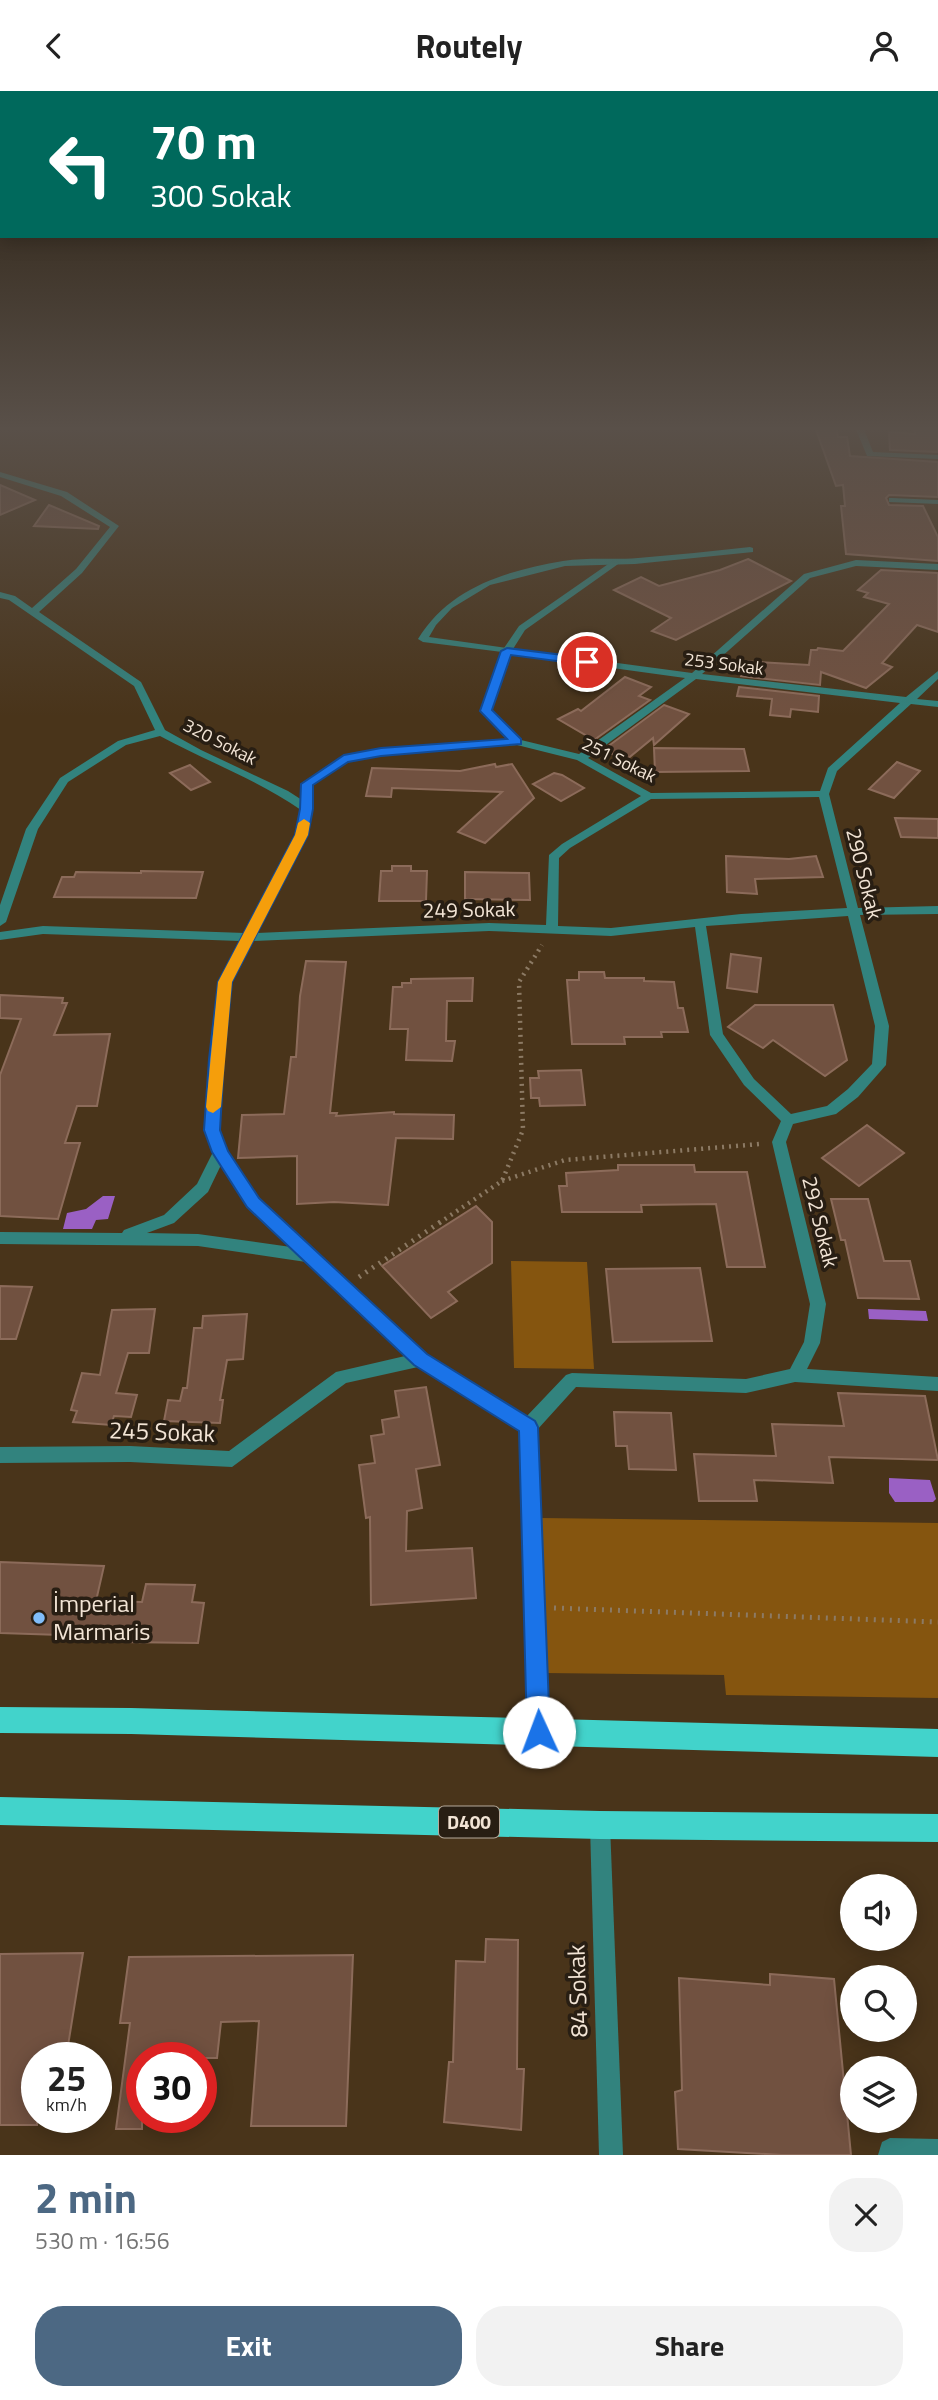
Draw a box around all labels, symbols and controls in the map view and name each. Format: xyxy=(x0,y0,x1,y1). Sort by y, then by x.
text: Routely xyxy=(416,22,522,70)
icon: back xyxy=(35,27,73,65)
icon: person xyxy=(865,27,903,65)
text: 70 m xyxy=(150,103,257,178)
icon: left xyxy=(35,119,126,210)
text: 300 Sokak xyxy=(150,171,292,219)
pin xyxy=(557,632,617,692)
icon: arrive xyxy=(568,643,606,681)
street label: 253 Sokak xyxy=(683,645,766,682)
street label: 320 Sokak xyxy=(179,711,262,772)
street label: 251 Sokak xyxy=(577,730,661,789)
street label: 290 Sokak xyxy=(838,825,892,923)
street label: 249 Sokak xyxy=(422,892,516,926)
street label: 292 Sokak xyxy=(794,1173,848,1271)
street label: 245 Sokak xyxy=(108,1411,216,1451)
place label: İmperial Marmaris xyxy=(53,1585,150,1649)
marker: İmperial Marmaris xyxy=(31,1610,47,1626)
position arrow xyxy=(502,1695,576,1769)
road number: D400 xyxy=(439,1807,499,1837)
map controls xyxy=(840,1874,917,2133)
button: sound xyxy=(840,1874,917,1951)
street label: 84 Sokak xyxy=(557,1944,597,2038)
button: search xyxy=(840,1965,917,2042)
speed limit sign: 30 xyxy=(126,2042,217,2133)
text: 25 xyxy=(47,2051,86,2105)
button: layers xyxy=(840,2056,917,2133)
text: km/h xyxy=(46,2091,87,2118)
text: 2 min xyxy=(35,2165,137,2229)
button: close xyxy=(829,2178,903,2252)
text: 530 m · 16:56 xyxy=(35,2223,170,2258)
button: Exit xyxy=(35,2306,462,2386)
button: Share xyxy=(476,2306,903,2386)

